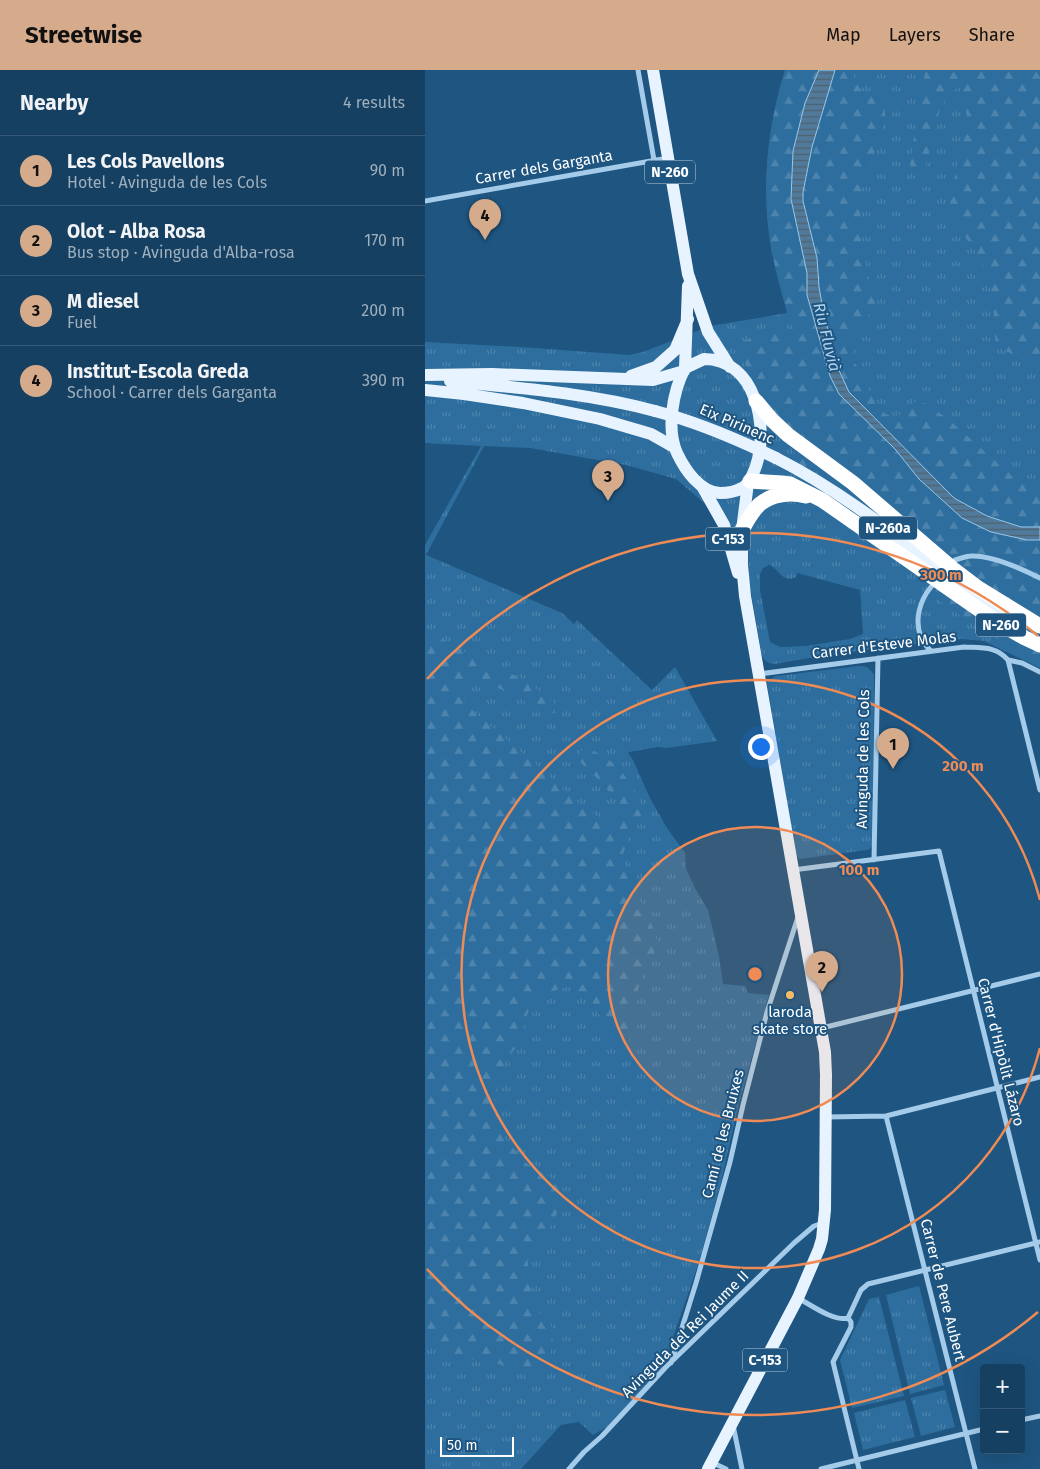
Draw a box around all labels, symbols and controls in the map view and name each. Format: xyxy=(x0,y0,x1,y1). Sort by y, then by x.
text: Streetwise xyxy=(25,21,142,49)
text: Map xyxy=(826,24,861,46)
text: Layers xyxy=(889,24,941,46)
text: Share xyxy=(969,24,1015,46)
text: Nearby xyxy=(20,90,88,116)
text: 4 results xyxy=(343,93,405,112)
street label: Carrer dels Garganta xyxy=(474,146,614,188)
text: Les Cols Pavellons xyxy=(67,150,224,173)
road number: N-260 xyxy=(645,160,695,184)
text: 1 xyxy=(32,161,40,180)
text: 90 m xyxy=(370,161,405,180)
text: Hotel · Avinguda de les Cols xyxy=(67,173,267,192)
pin: 4 xyxy=(469,199,501,240)
text: Olot - Alba Rosa xyxy=(67,220,206,243)
text: 2 xyxy=(32,231,40,250)
text: 170 m xyxy=(364,231,405,250)
text: Bus stop · Avinguda d'Alba-rosa xyxy=(67,243,295,262)
text: M diesel xyxy=(67,290,139,313)
text: 3 xyxy=(32,301,40,320)
text: 200 m xyxy=(361,301,405,320)
water label: Riu Fluvià xyxy=(809,301,845,373)
text: Fuel xyxy=(67,313,97,332)
text: Institut-Escola Greda xyxy=(67,360,249,383)
text: 4 xyxy=(31,371,41,390)
text: 390 m xyxy=(362,371,405,390)
text: School · Carrer dels Garganta xyxy=(67,383,277,402)
street label: Eix Pirinenc xyxy=(697,400,777,448)
pin: 3 xyxy=(592,460,624,501)
road number: N-260a xyxy=(859,516,917,539)
road number: C-153 xyxy=(705,528,751,550)
text: 300 m xyxy=(919,566,962,584)
road number: N-260 xyxy=(976,614,1026,636)
street label: Carrer d'Esteve Molas xyxy=(811,627,957,663)
street label: Avinguda de les Cols xyxy=(853,689,873,829)
pin: 1 xyxy=(877,728,909,769)
your location xyxy=(748,734,774,760)
text: 200 m xyxy=(942,757,984,775)
text: 100 m xyxy=(839,861,879,879)
pin: 2 xyxy=(806,951,838,992)
centre of rings xyxy=(746,965,764,983)
street label: Carrer d'Hipòlit Lázaro xyxy=(974,976,1028,1128)
marker: laroda skate store xyxy=(784,989,796,1001)
place label: laroda skate store xyxy=(753,1003,827,1038)
street label: Camí de les Bruixes xyxy=(698,1068,748,1200)
street label: Carrer de Pere Aubert xyxy=(917,1217,970,1364)
street label: Avinguda del Rei Jaume II xyxy=(618,1267,752,1401)
road number: C-153 xyxy=(743,1348,787,1372)
map controls xyxy=(980,1364,1025,1454)
button: + xyxy=(980,1364,1025,1409)
button: − xyxy=(980,1409,1025,1454)
scale bar xyxy=(440,1434,514,1457)
text: 50 m xyxy=(447,1437,478,1454)

